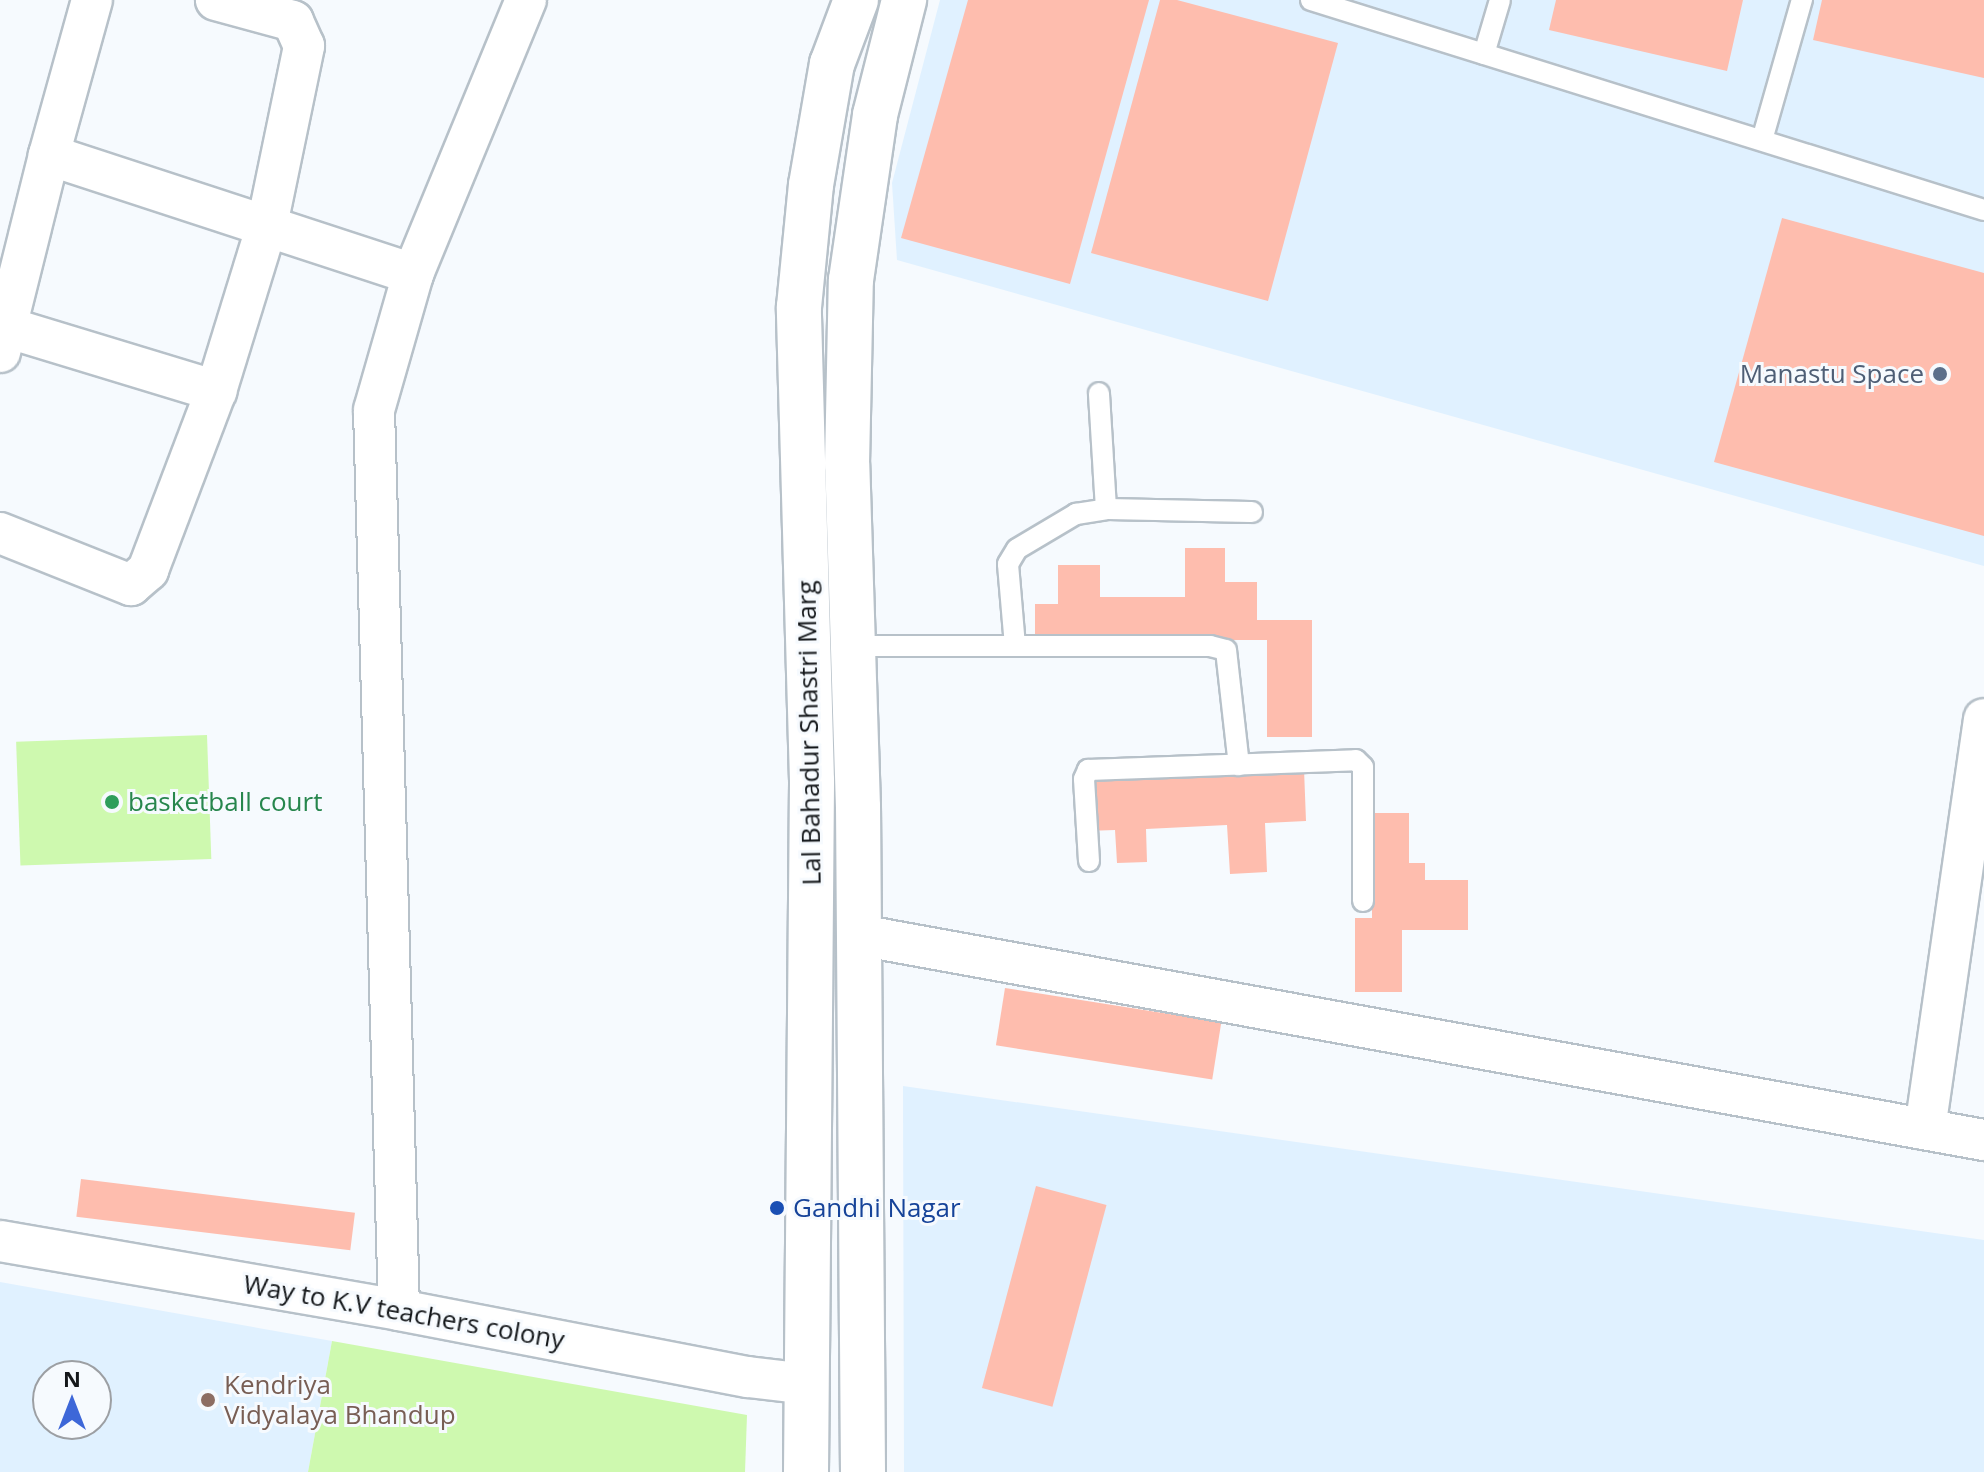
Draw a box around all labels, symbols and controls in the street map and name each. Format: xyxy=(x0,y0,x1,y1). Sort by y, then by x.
place label: Manastu Space xyxy=(1740,358,1924,390)
marker: Manastu Space xyxy=(1931,365,1949,383)
street label: Lal Bahadur Shastri Marg xyxy=(791,580,827,886)
place label: basketball court xyxy=(128,786,322,818)
marker: basketball court xyxy=(103,793,121,811)
place label: Gandhi Nagar xyxy=(793,1192,961,1224)
marker: Gandhi Nagar xyxy=(768,1199,786,1217)
street label: Way to K.V teachers colony xyxy=(241,1268,567,1356)
north arrow xyxy=(32,1360,112,1440)
text: N xyxy=(63,1363,81,1393)
place label: Kendriya Vidyalaya Bhandup xyxy=(224,1369,456,1430)
marker: Kendriya Vidyalaya Bhandup xyxy=(199,1391,217,1409)

